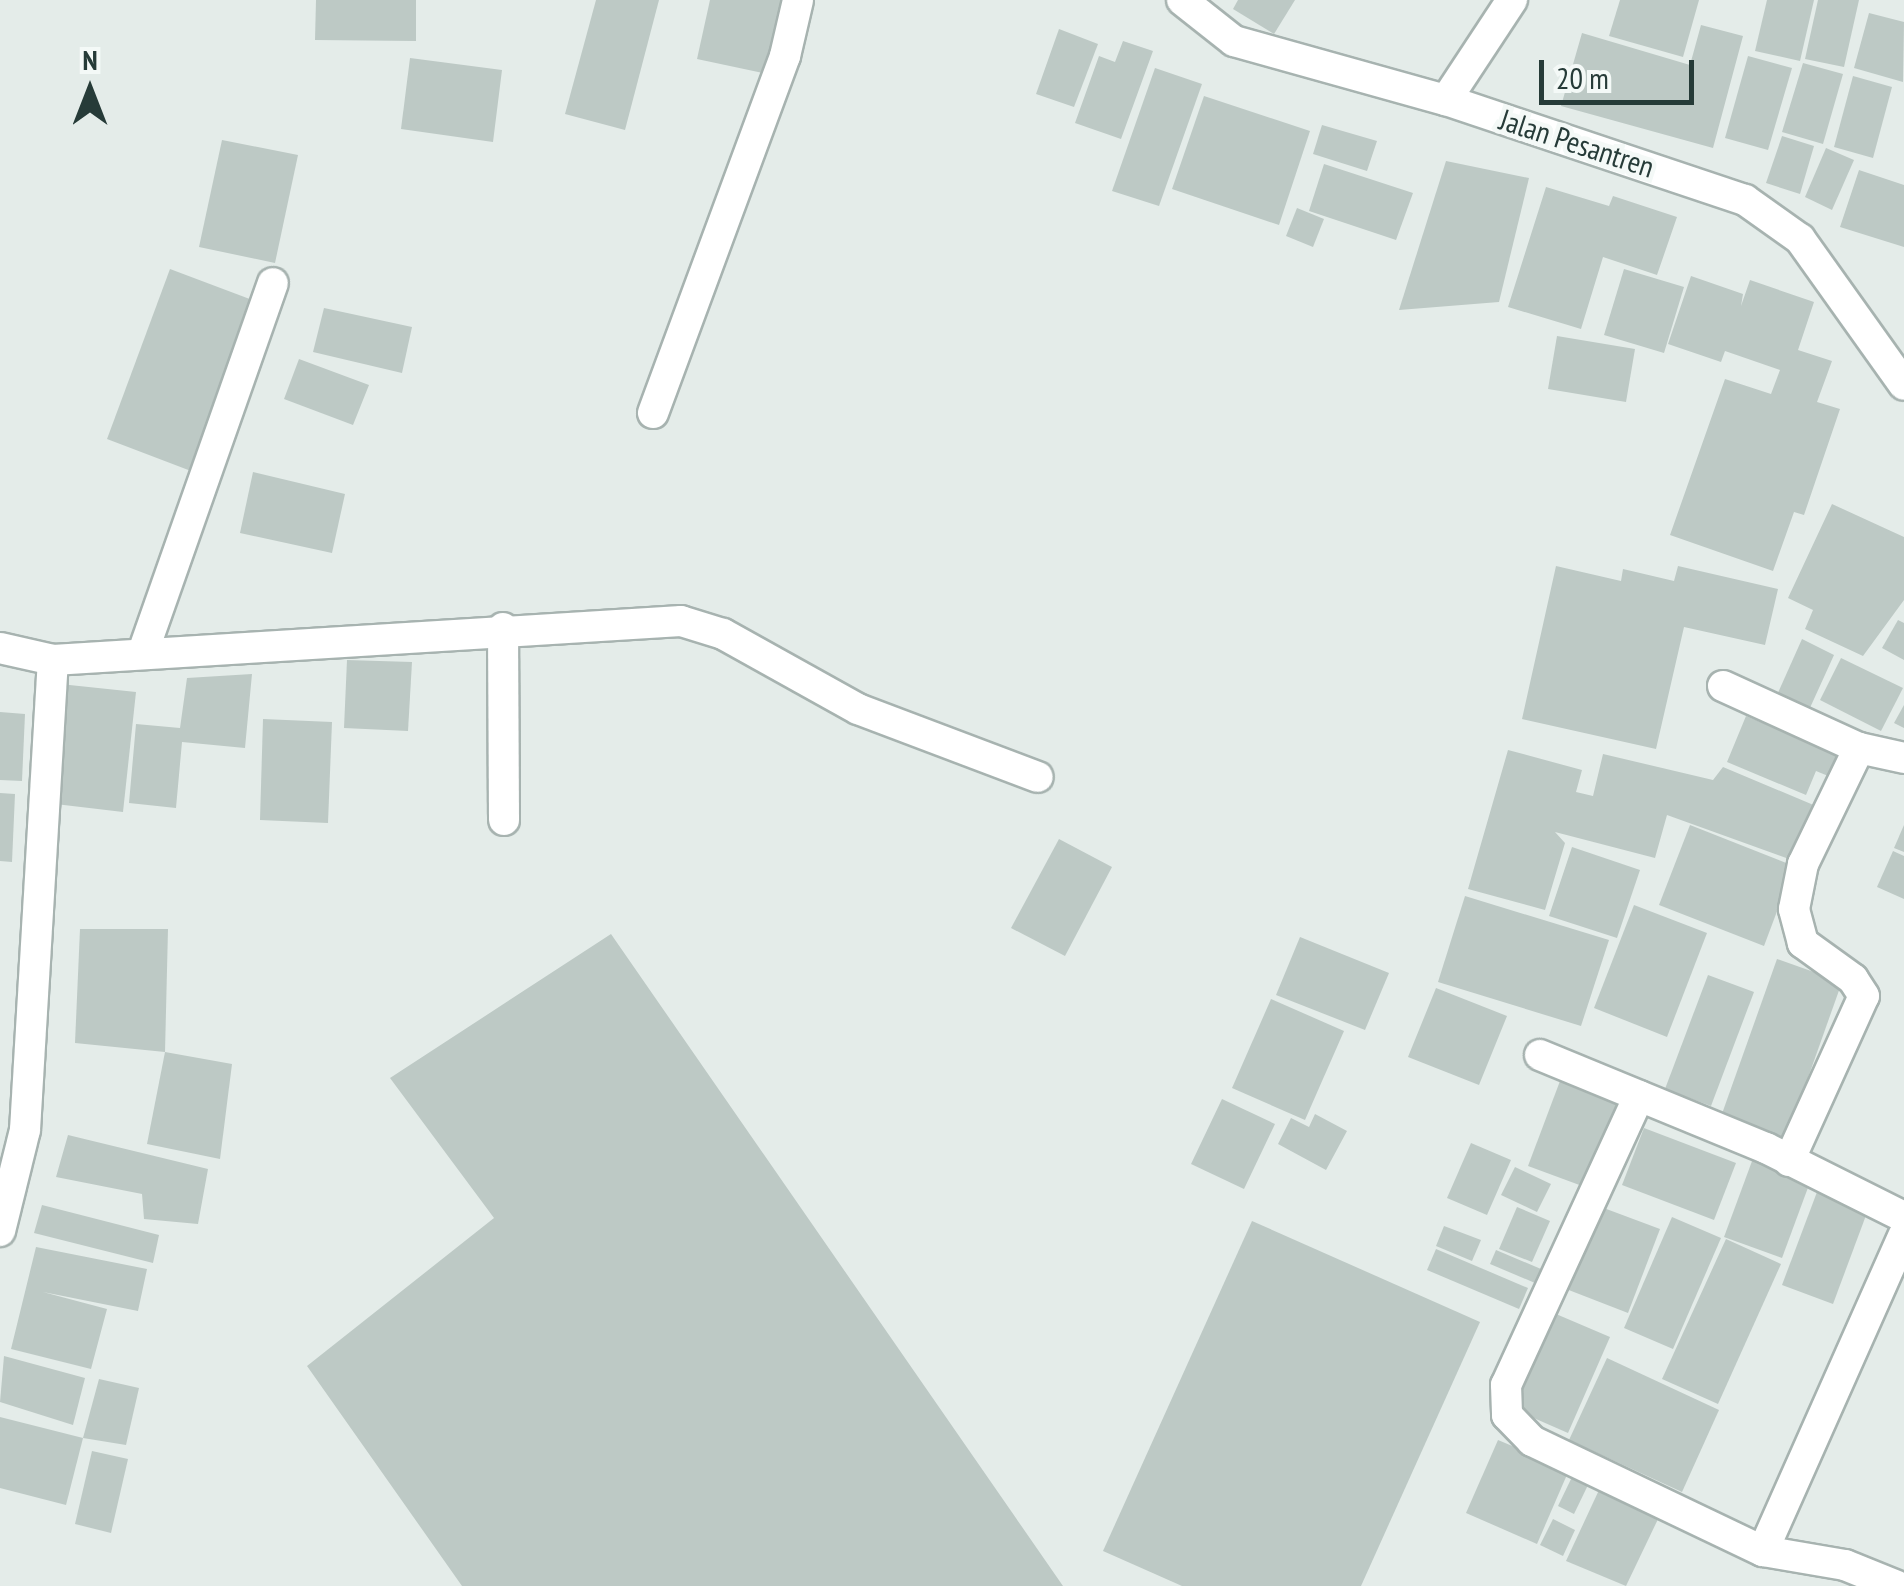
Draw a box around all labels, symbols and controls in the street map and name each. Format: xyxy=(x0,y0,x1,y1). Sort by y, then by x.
north arrow xyxy=(40,40,140,140)
scale bar xyxy=(1544,40,1699,102)
text: N xyxy=(82,41,98,78)
text: 20 m xyxy=(1556,58,1609,97)
street label: Jalan Pesantren xyxy=(1495,101,1659,185)

